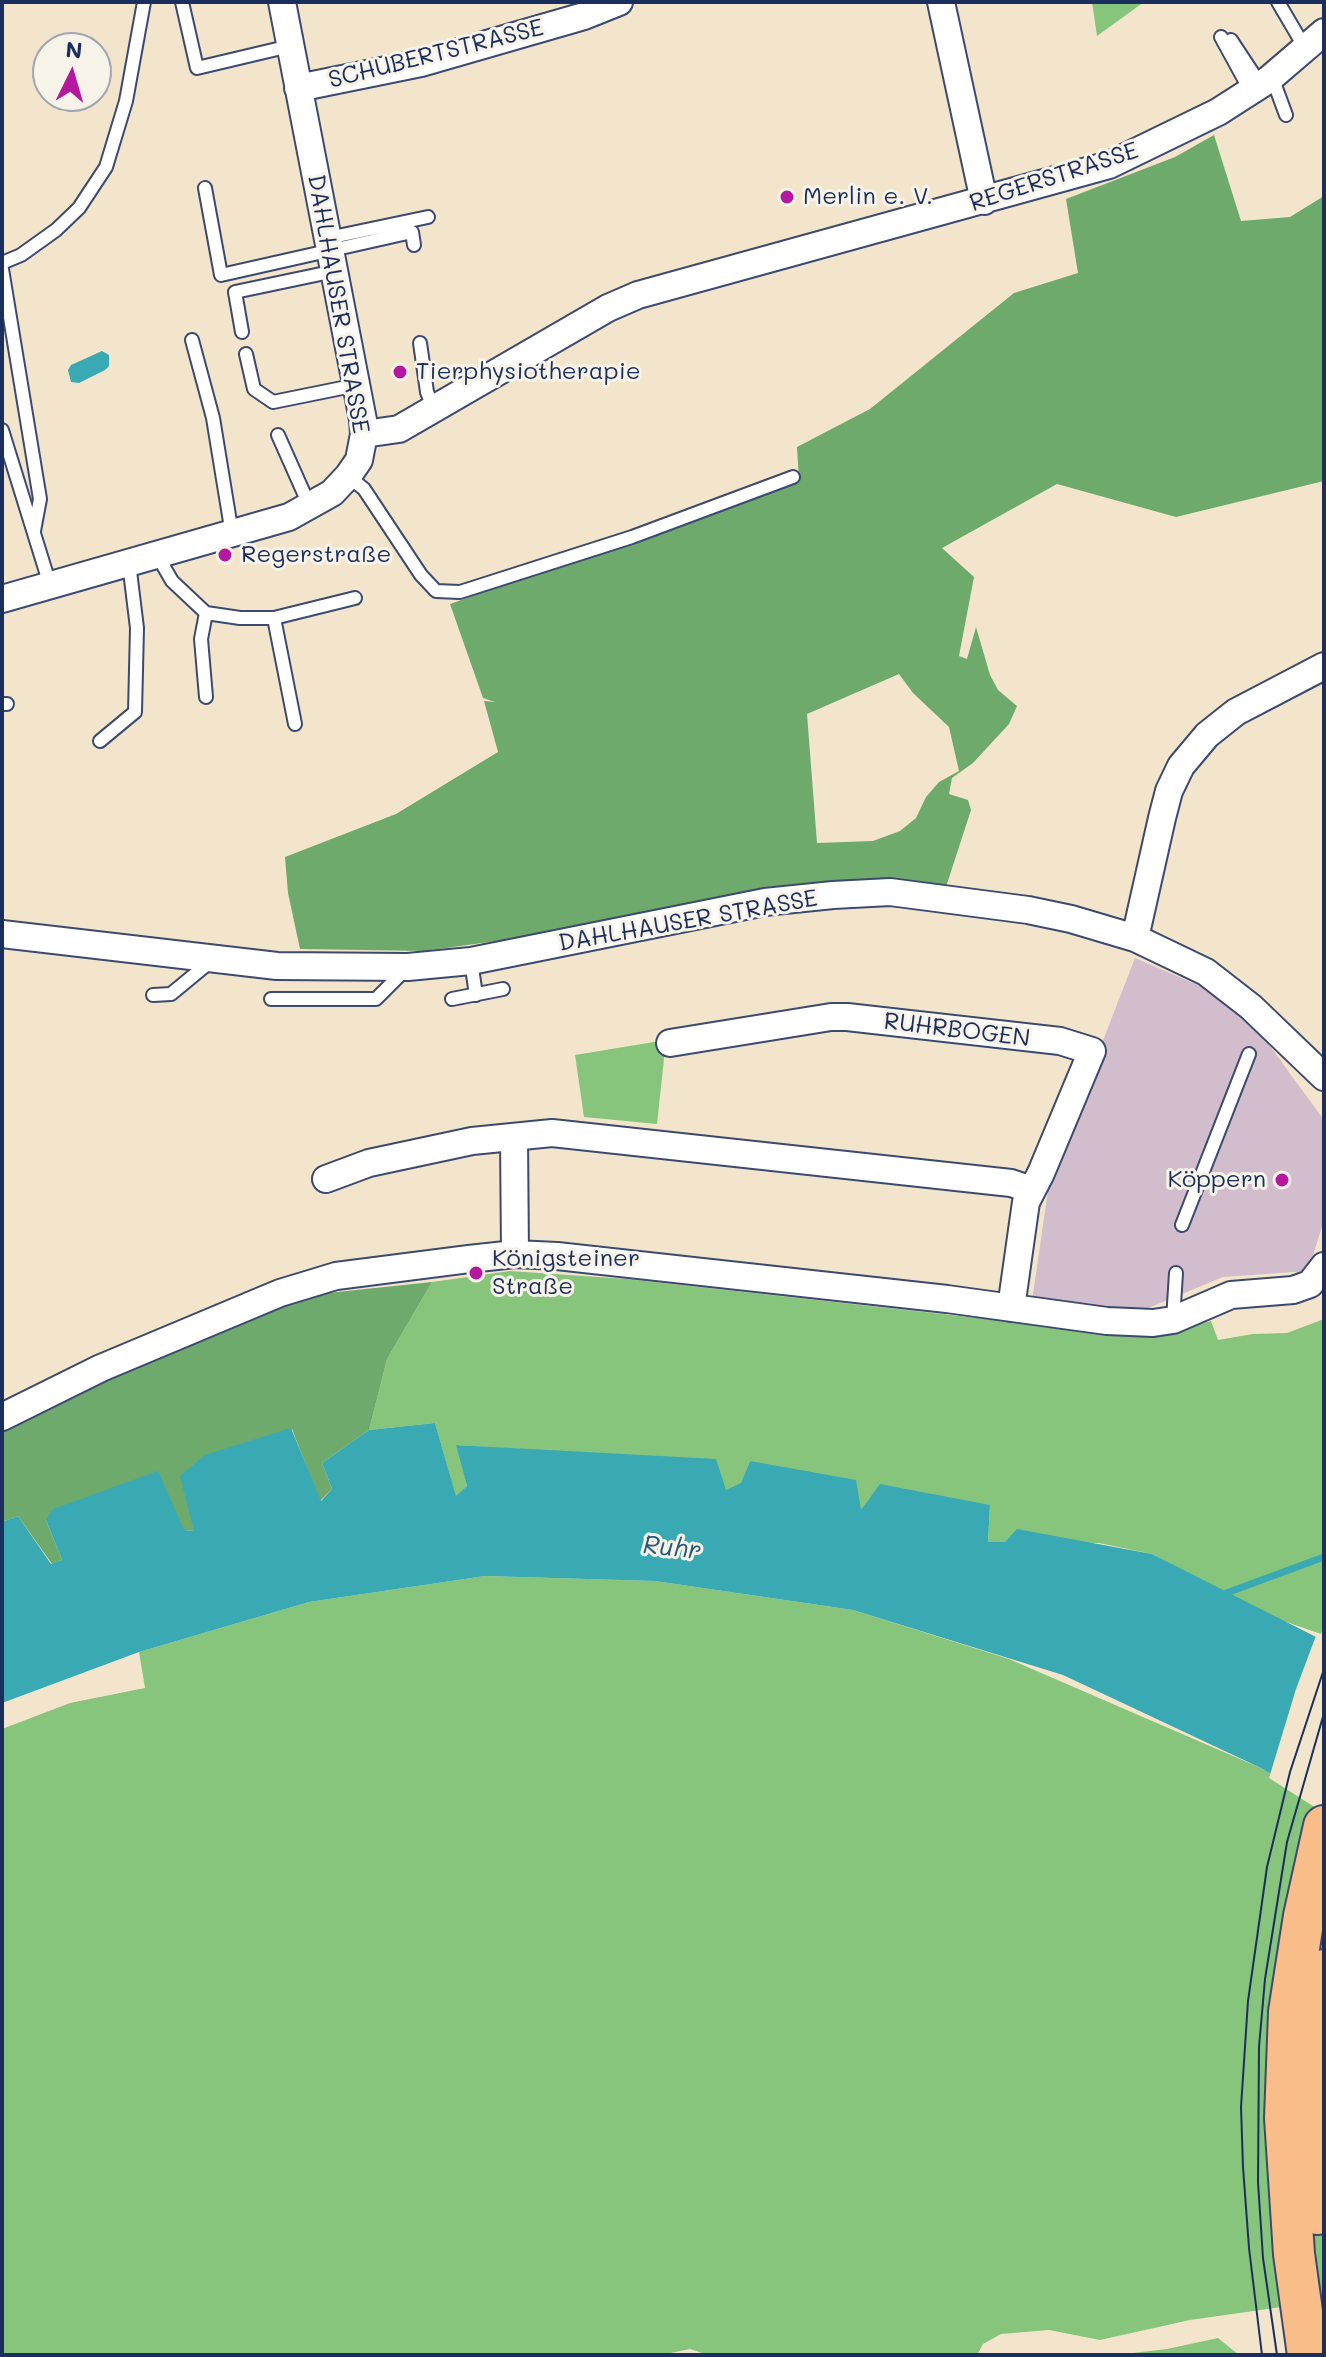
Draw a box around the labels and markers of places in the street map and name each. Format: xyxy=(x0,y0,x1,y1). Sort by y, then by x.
place label: Merlin e. V. xyxy=(803,183,933,211)
marker: Merlin e. V. xyxy=(778,188,796,206)
place label: Tierphysiotherapie xyxy=(416,358,641,386)
marker: Tierphysiotherapie xyxy=(391,363,409,381)
place label: Regerstraße xyxy=(241,541,391,569)
marker: Regerstraße xyxy=(216,546,234,564)
place label: Köppern xyxy=(1167,1166,1266,1194)
marker: Köppern xyxy=(1273,1171,1291,1189)
place label: Königsteiner Straße xyxy=(492,1245,640,1301)
marker: Königsteiner Straße xyxy=(467,1264,485,1282)

